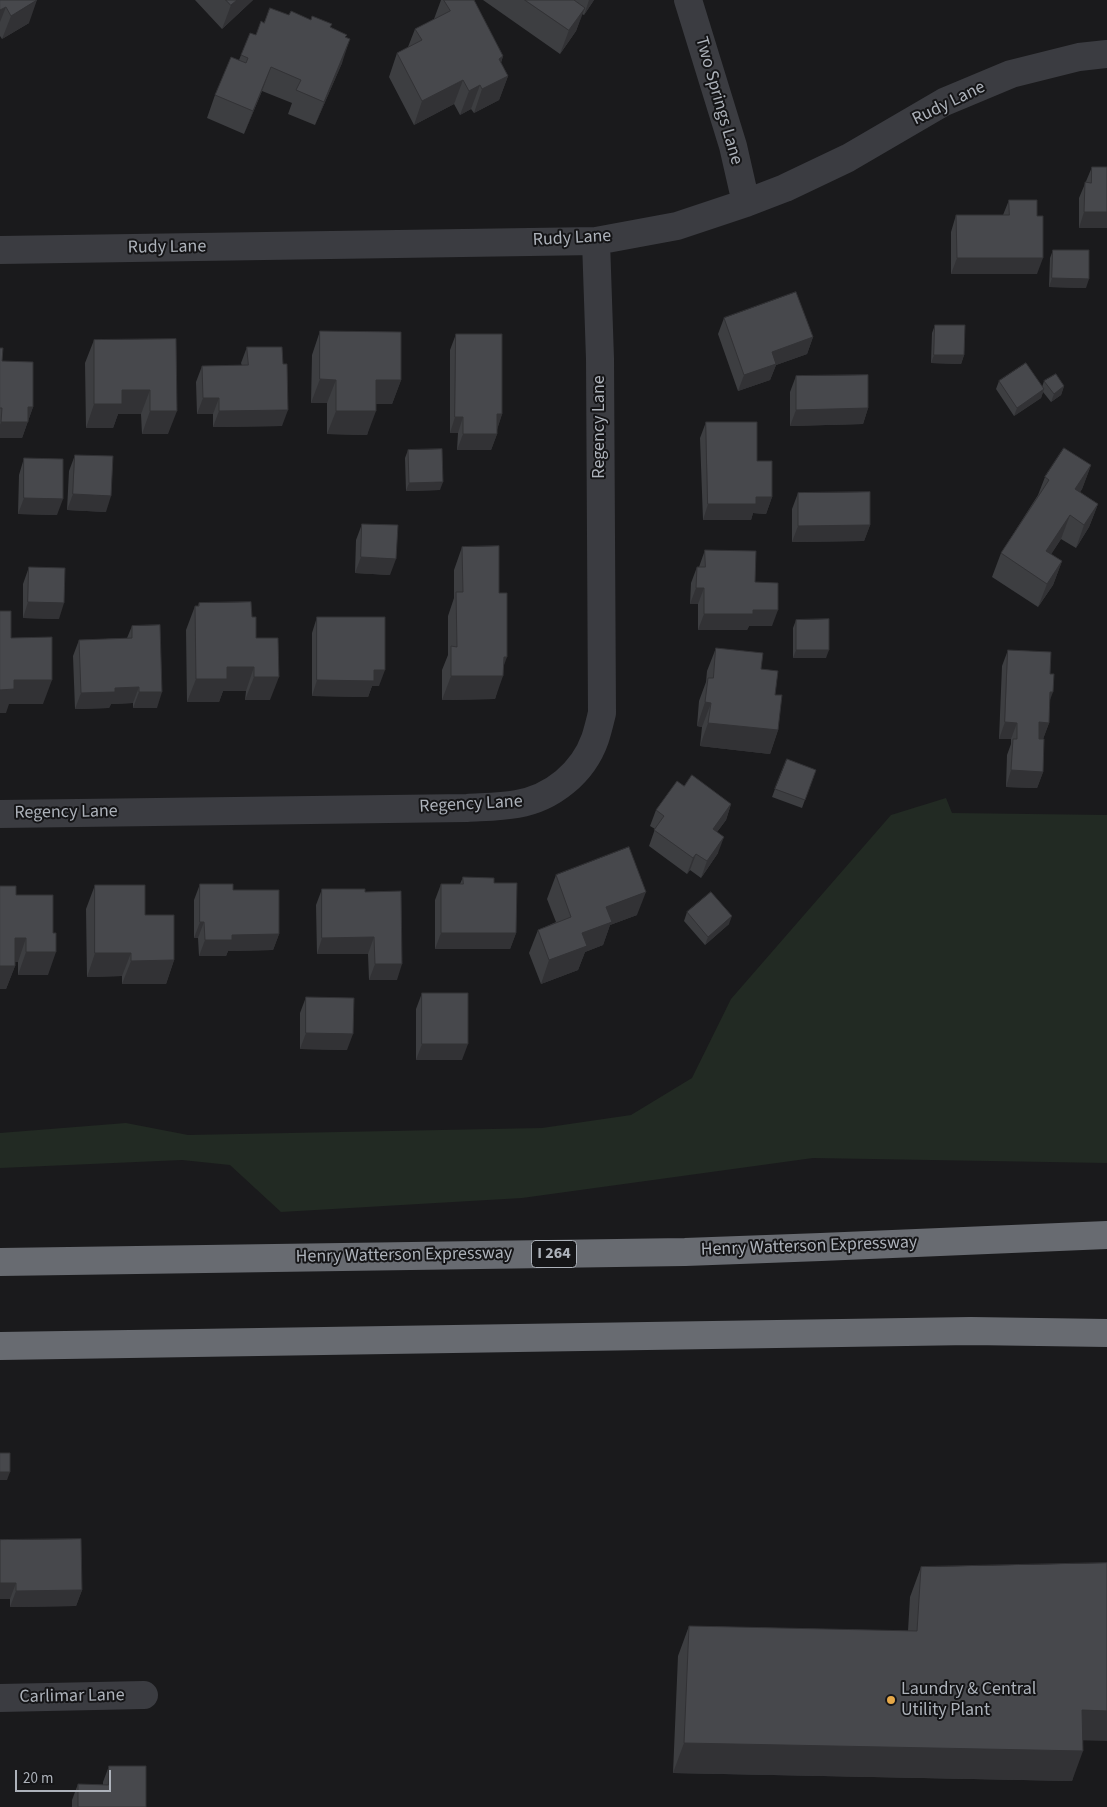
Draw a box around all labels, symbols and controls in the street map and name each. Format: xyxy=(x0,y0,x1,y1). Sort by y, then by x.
street label: Two Springs Lane xyxy=(689,34,747,168)
street label: Rudy Lane xyxy=(909,77,989,131)
street label: Rudy Lane xyxy=(532,226,612,252)
street label: Rudy Lane xyxy=(128,237,206,259)
street label: Regency Lane xyxy=(589,375,611,479)
street label: Regency Lane xyxy=(419,792,523,818)
street label: Regency Lane xyxy=(14,801,118,825)
street label: Henry Watterson Expressway xyxy=(700,1232,918,1262)
road number: I 264 xyxy=(532,1240,576,1268)
street label: Henry Watterson Expressway xyxy=(296,1243,512,1269)
place label: Laundry & Central Utility Plant xyxy=(901,1679,1036,1722)
street label: Carlimar Lane xyxy=(19,1685,125,1709)
marker: Laundry & Central Utility Plant xyxy=(885,1694,897,1706)
scale bar xyxy=(18,1760,114,1792)
text: 20 m xyxy=(23,1768,53,1789)

